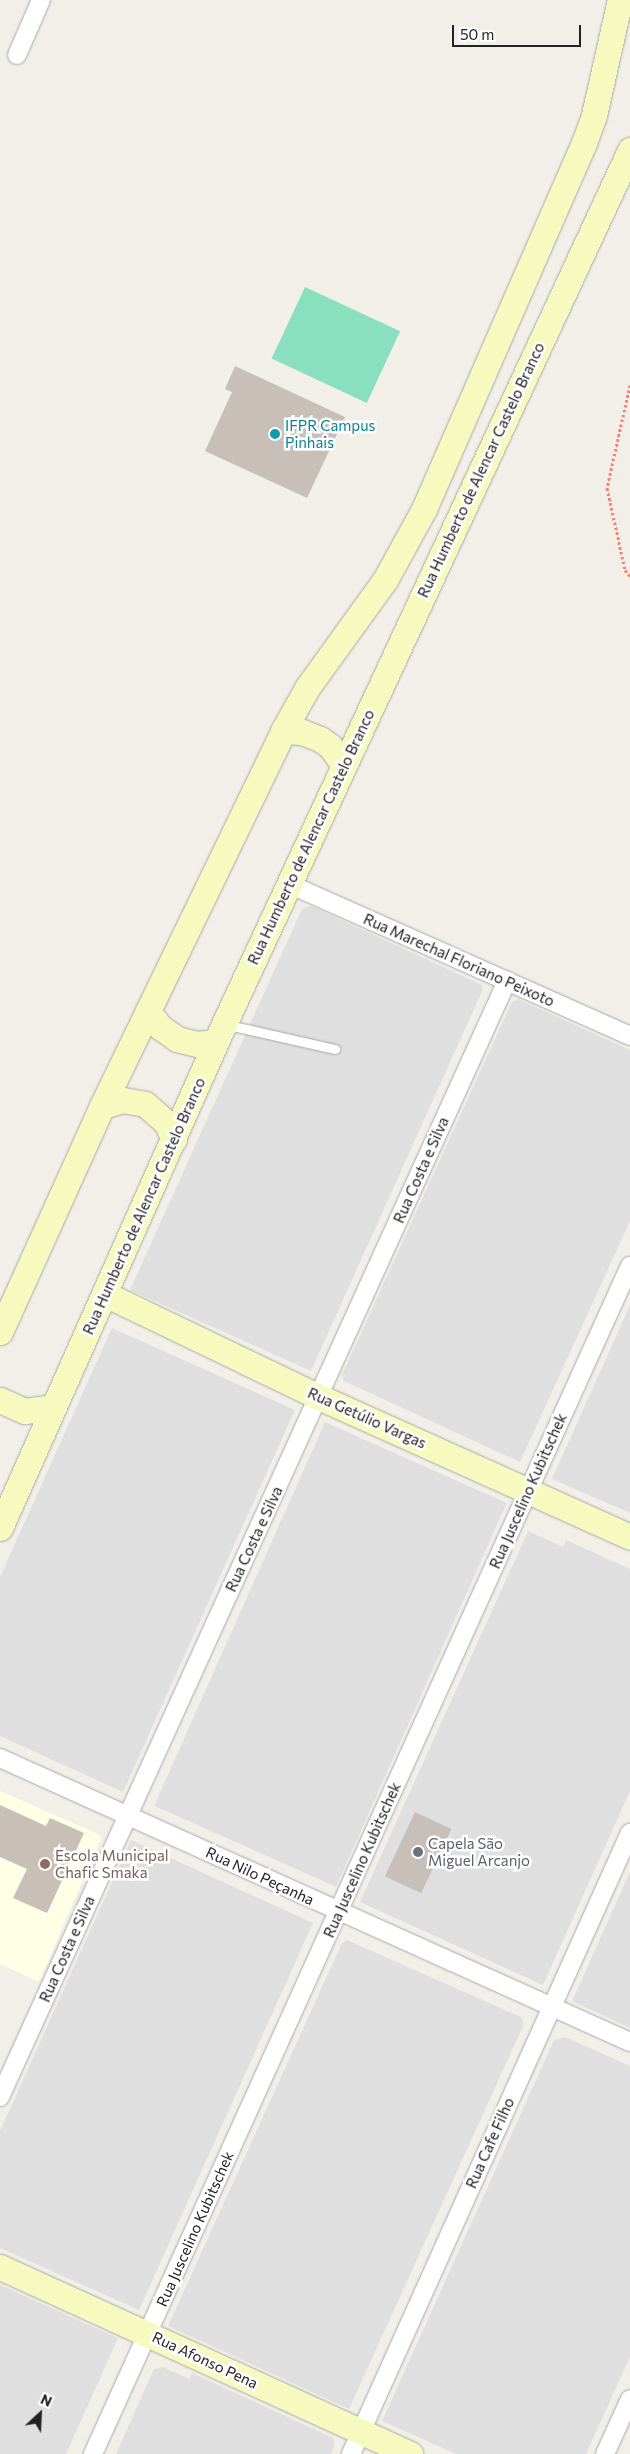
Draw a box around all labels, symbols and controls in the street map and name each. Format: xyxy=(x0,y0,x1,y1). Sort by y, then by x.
scale bar xyxy=(455,15,584,47)
text: 50 m xyxy=(460,25,494,43)
street label: Rua Humberto de Alencar Castelo Branco xyxy=(414,340,548,600)
place label: IFPR Campus Pinhais xyxy=(285,416,375,451)
marker: IFPR Campus Pinhais xyxy=(269,428,281,440)
street label: Rua Humberto de Alencar Castelo Branco xyxy=(244,707,378,967)
street label: Rua Marechal Floriano Peixoto xyxy=(361,910,557,1010)
street label: Rua Humberto de Alencar Castelo Branco xyxy=(79,1075,209,1337)
street label: Rua Costa e Silva xyxy=(390,1114,452,1226)
street label: Rua Getúlio Vargas xyxy=(305,1384,429,1452)
street label: Rua Juscelino Kubitschek xyxy=(486,1411,570,1571)
street label: Rua Costa e Silva xyxy=(222,1483,286,1595)
street label: Rua Juscelino Kubitschek xyxy=(320,1780,404,1940)
place label: Capela São Miguel Arcanjo xyxy=(428,1834,530,1869)
street label: Rua Nilo Peçanha xyxy=(203,1843,317,1909)
place label: Escola Municipal Chafic Smaka xyxy=(55,1846,169,1881)
marker: Capela São Miguel Arcanjo xyxy=(412,1846,424,1858)
marker: Escola Municipal Chafic Smaka xyxy=(39,1858,51,1870)
street label: Rua Costa e Silva xyxy=(36,1893,98,2005)
street label: Rua Cafe Filho xyxy=(462,2095,518,2191)
street label: Rua Juscelino Kubitschek xyxy=(153,2149,237,2309)
street label: Rua Afonso Pena xyxy=(149,2328,261,2392)
north arrow xyxy=(15,2389,65,2439)
text: N xyxy=(38,2390,55,2410)

